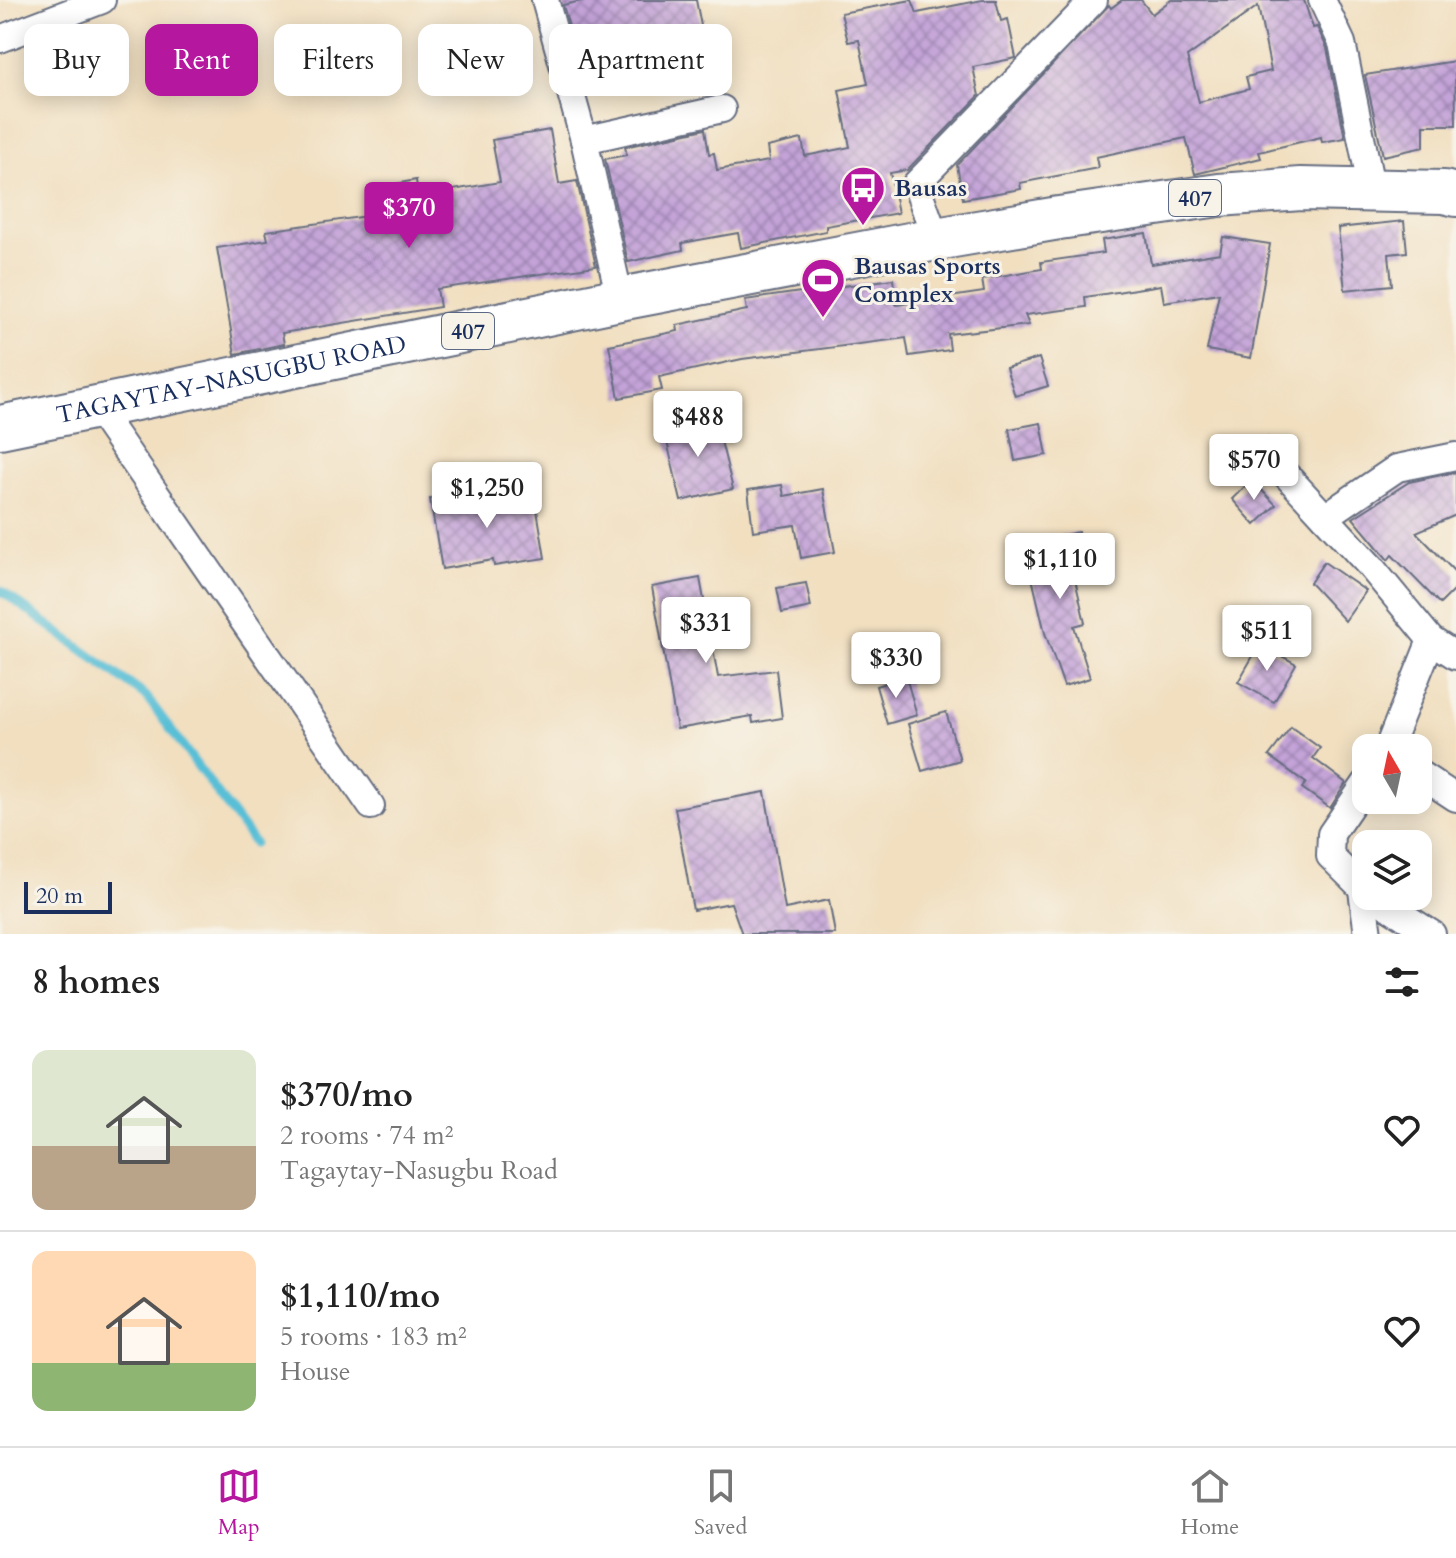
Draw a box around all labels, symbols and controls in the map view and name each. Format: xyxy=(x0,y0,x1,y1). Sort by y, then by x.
chip: Buy xyxy=(24,24,129,96)
chip: Rent xyxy=(145,24,258,96)
chip: Filters xyxy=(274,24,402,96)
chip: New xyxy=(418,24,533,96)
chip: Apartment xyxy=(549,24,732,96)
bus stop icon: Bausas xyxy=(839,164,887,227)
place label: Bausas xyxy=(894,172,967,205)
road number: 407 xyxy=(1169,180,1221,216)
pin: $370 xyxy=(362,182,456,250)
text: $370 xyxy=(382,190,436,225)
place label: Bausas Sports Complex xyxy=(854,250,1001,311)
sports icon: Bausas Sports Complex xyxy=(799,256,847,319)
road number: 407 xyxy=(442,313,494,349)
street label: TAGAYTAY-NASUGBU ROAD xyxy=(53,328,409,432)
pin: $488 xyxy=(651,391,745,459)
text: $488 xyxy=(671,399,725,434)
pin: $570 xyxy=(1207,434,1301,502)
text: $570 xyxy=(1227,442,1281,477)
pin: $1,250 xyxy=(422,462,552,530)
text: $1,250 xyxy=(450,470,524,505)
pin: $1,110 xyxy=(995,533,1125,601)
text: $1,110 xyxy=(1023,541,1097,576)
pin: $331 xyxy=(659,597,753,665)
text: $331 xyxy=(679,605,733,640)
pin: $511 xyxy=(1220,605,1314,673)
text: $511 xyxy=(1240,613,1294,648)
pin: $330 xyxy=(849,632,943,700)
text: $330 xyxy=(869,640,923,675)
north arrow xyxy=(1352,734,1432,814)
map controls xyxy=(1352,734,1432,910)
button: layers xyxy=(1352,830,1432,910)
scale bar xyxy=(24,878,112,914)
text: 20 m xyxy=(36,881,83,911)
text: 8 homes xyxy=(32,959,160,1005)
icon: filters xyxy=(1380,960,1424,1004)
text: $370/mo xyxy=(280,1072,413,1118)
icon: home xyxy=(96,1082,192,1178)
icon: heart xyxy=(1380,1108,1424,1152)
text: 2 rooms · 74 m² xyxy=(280,1118,453,1153)
text: Tagaytay-Nasugbu Road xyxy=(280,1153,558,1188)
text: $1,110/mo xyxy=(280,1273,440,1319)
icon: home xyxy=(96,1283,192,1379)
icon: heart xyxy=(1380,1309,1424,1353)
text: 5 rooms · 183 m² xyxy=(280,1319,467,1354)
text: House xyxy=(280,1354,351,1389)
tab: Map xyxy=(217,1464,261,1542)
tab: Saved xyxy=(694,1464,747,1542)
tab: Home xyxy=(1180,1464,1239,1542)

